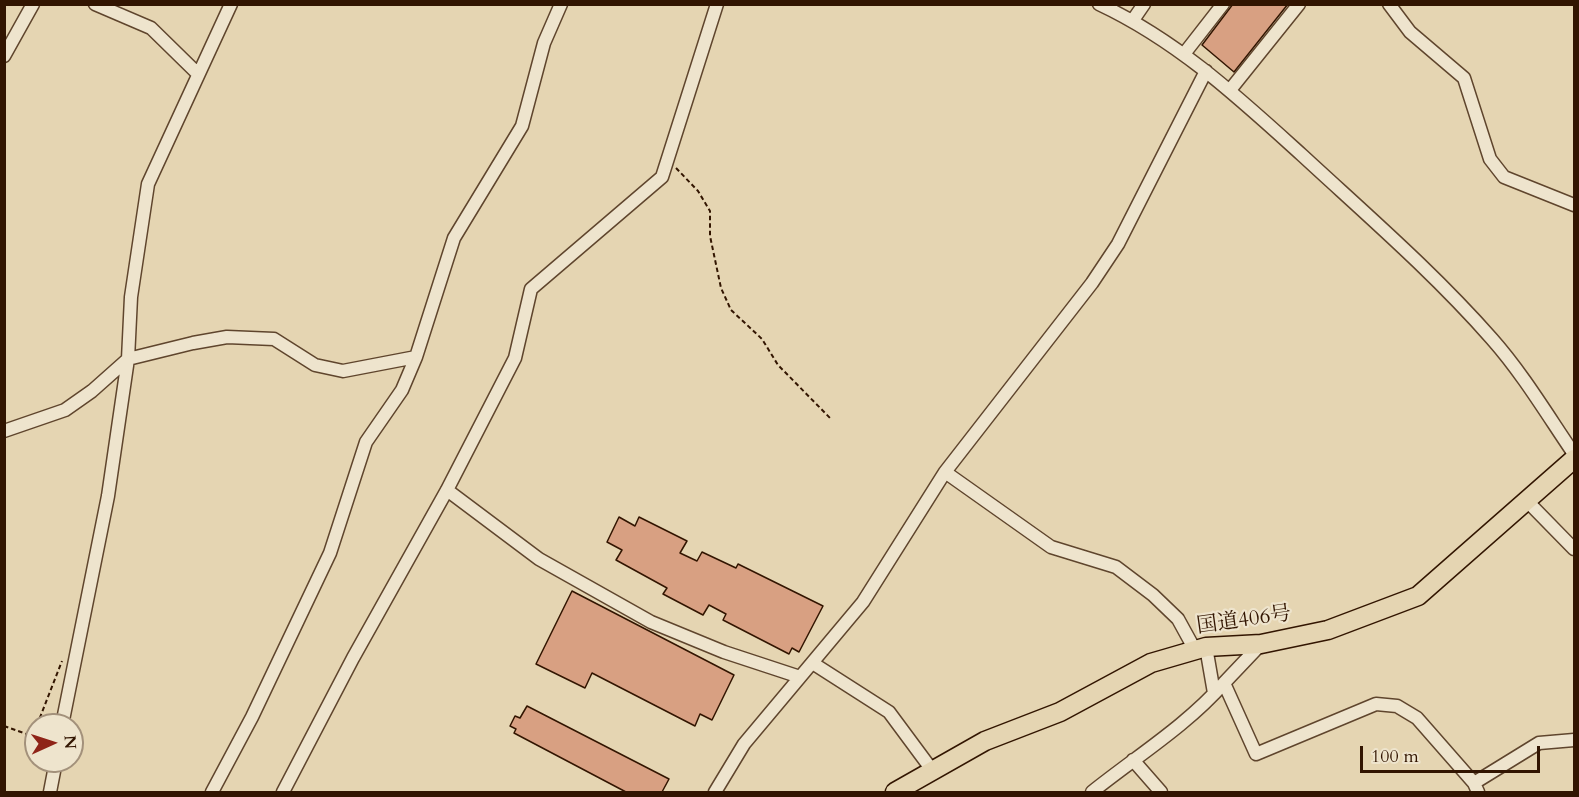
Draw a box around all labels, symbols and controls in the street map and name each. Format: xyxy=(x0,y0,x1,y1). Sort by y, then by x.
street label: 国道406号 xyxy=(1195,602,1293,640)
north arrow xyxy=(24,713,84,773)
scale bar xyxy=(1363,734,1543,772)
text: N xyxy=(59,735,81,750)
text: 100 m xyxy=(1371,744,1419,769)

